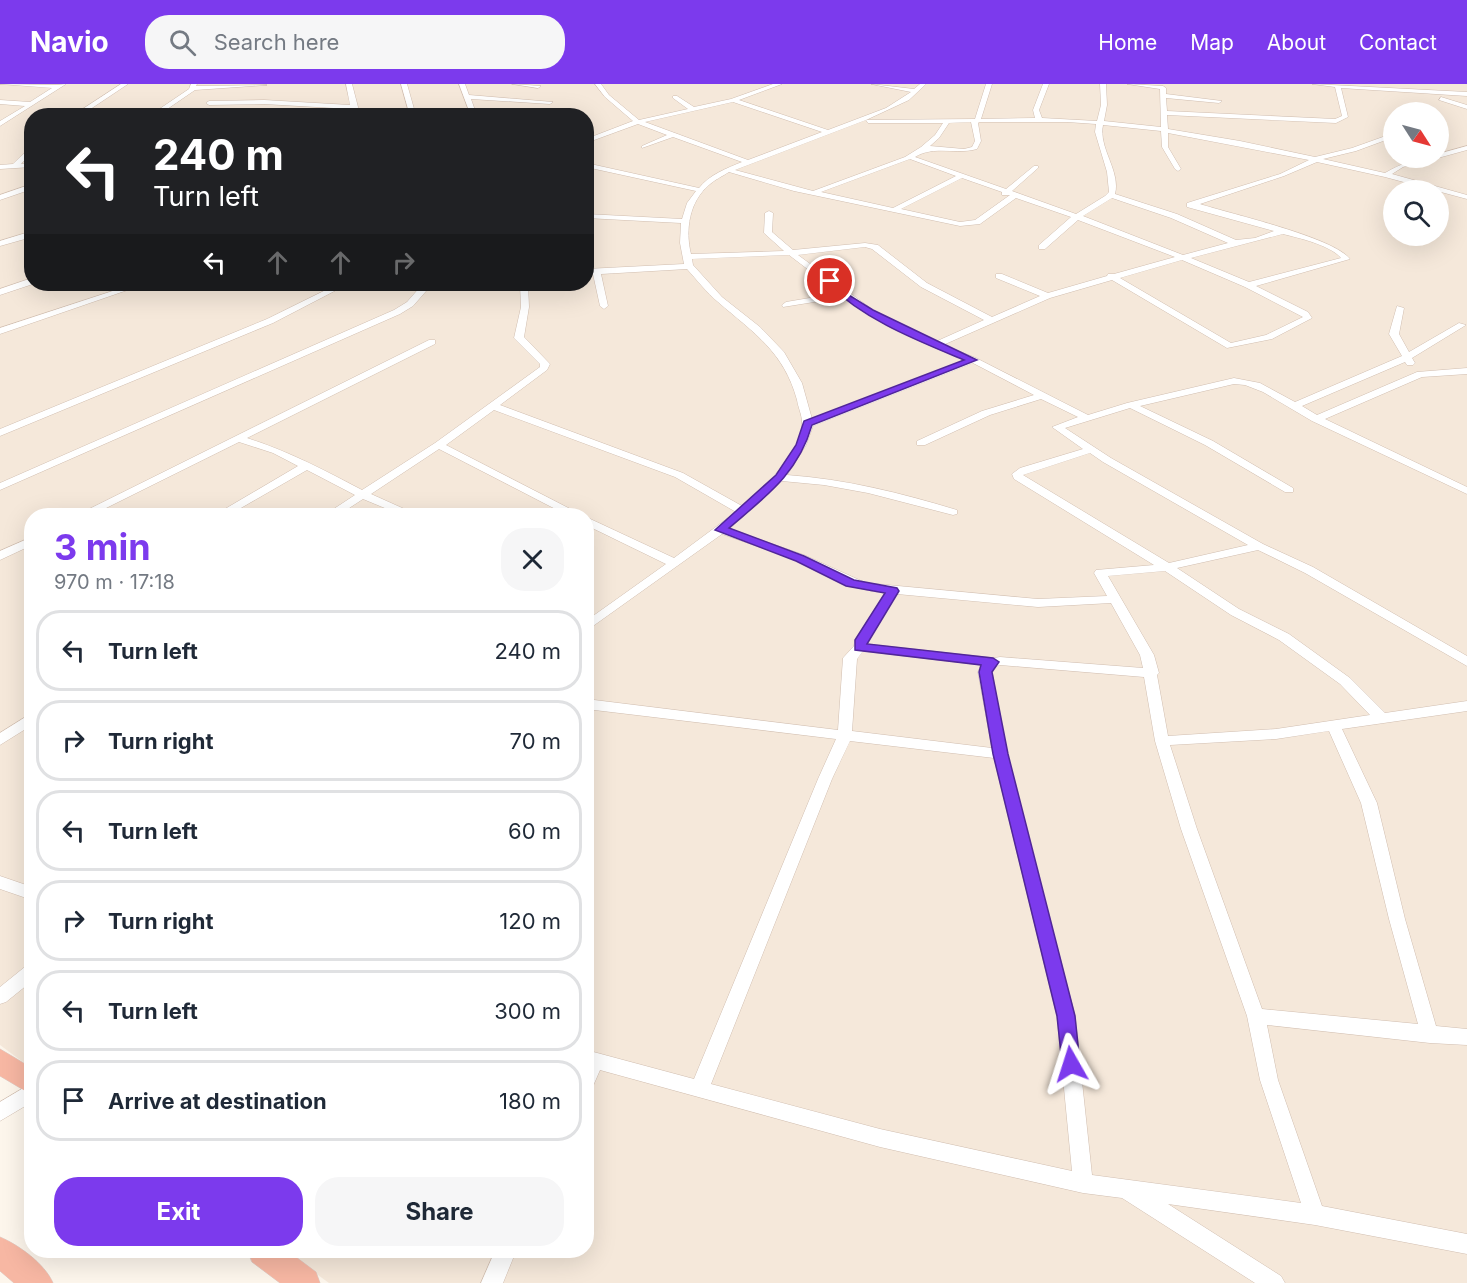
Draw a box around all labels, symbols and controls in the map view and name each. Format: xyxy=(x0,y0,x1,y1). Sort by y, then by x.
search box xyxy=(145,15,565,69)
text: Navio xyxy=(30,25,109,59)
icon: search xyxy=(166,26,199,59)
text: Search here xyxy=(214,29,339,55)
text: Home xyxy=(1098,30,1157,55)
text: Map xyxy=(1190,30,1234,55)
text: About xyxy=(1267,30,1326,55)
text: Contact xyxy=(1359,30,1437,55)
north arrow xyxy=(1383,102,1449,168)
map controls xyxy=(1383,102,1449,246)
text: 240 m xyxy=(153,129,284,180)
icon: left xyxy=(54,132,132,210)
text: Turn left xyxy=(153,180,259,213)
button: search xyxy=(1383,180,1449,246)
icon: left xyxy=(198,246,231,279)
icon: ahead xyxy=(261,246,294,279)
icon: ahead xyxy=(324,246,357,279)
icon: right xyxy=(387,246,420,279)
pin xyxy=(804,255,855,306)
icon: arrive xyxy=(813,264,846,297)
text: 3 min xyxy=(54,525,151,569)
button: close xyxy=(501,528,564,591)
text: 970 m · 17:18 xyxy=(54,570,175,594)
icon: left xyxy=(57,634,90,667)
text: Turn left xyxy=(108,638,198,664)
text: 240 m xyxy=(494,638,561,664)
icon: right xyxy=(57,724,90,757)
text: Turn right xyxy=(108,728,214,754)
text: 70 m xyxy=(510,728,561,754)
icon: left xyxy=(57,814,90,847)
text: Turn left xyxy=(108,818,198,844)
text: 60 m xyxy=(508,818,561,844)
icon: right xyxy=(57,904,90,937)
text: Turn right xyxy=(108,908,214,934)
text: 120 m xyxy=(499,908,561,934)
icon: left xyxy=(57,994,90,1027)
text: Turn left xyxy=(108,998,198,1024)
text: 300 m xyxy=(494,998,561,1024)
position arrow xyxy=(1039,1032,1103,1096)
icon: arrive xyxy=(57,1084,90,1117)
text: Arrive at destination xyxy=(108,1088,327,1114)
text: 180 m xyxy=(499,1088,561,1114)
button: Exit xyxy=(54,1177,303,1246)
button: Share xyxy=(315,1177,564,1246)

